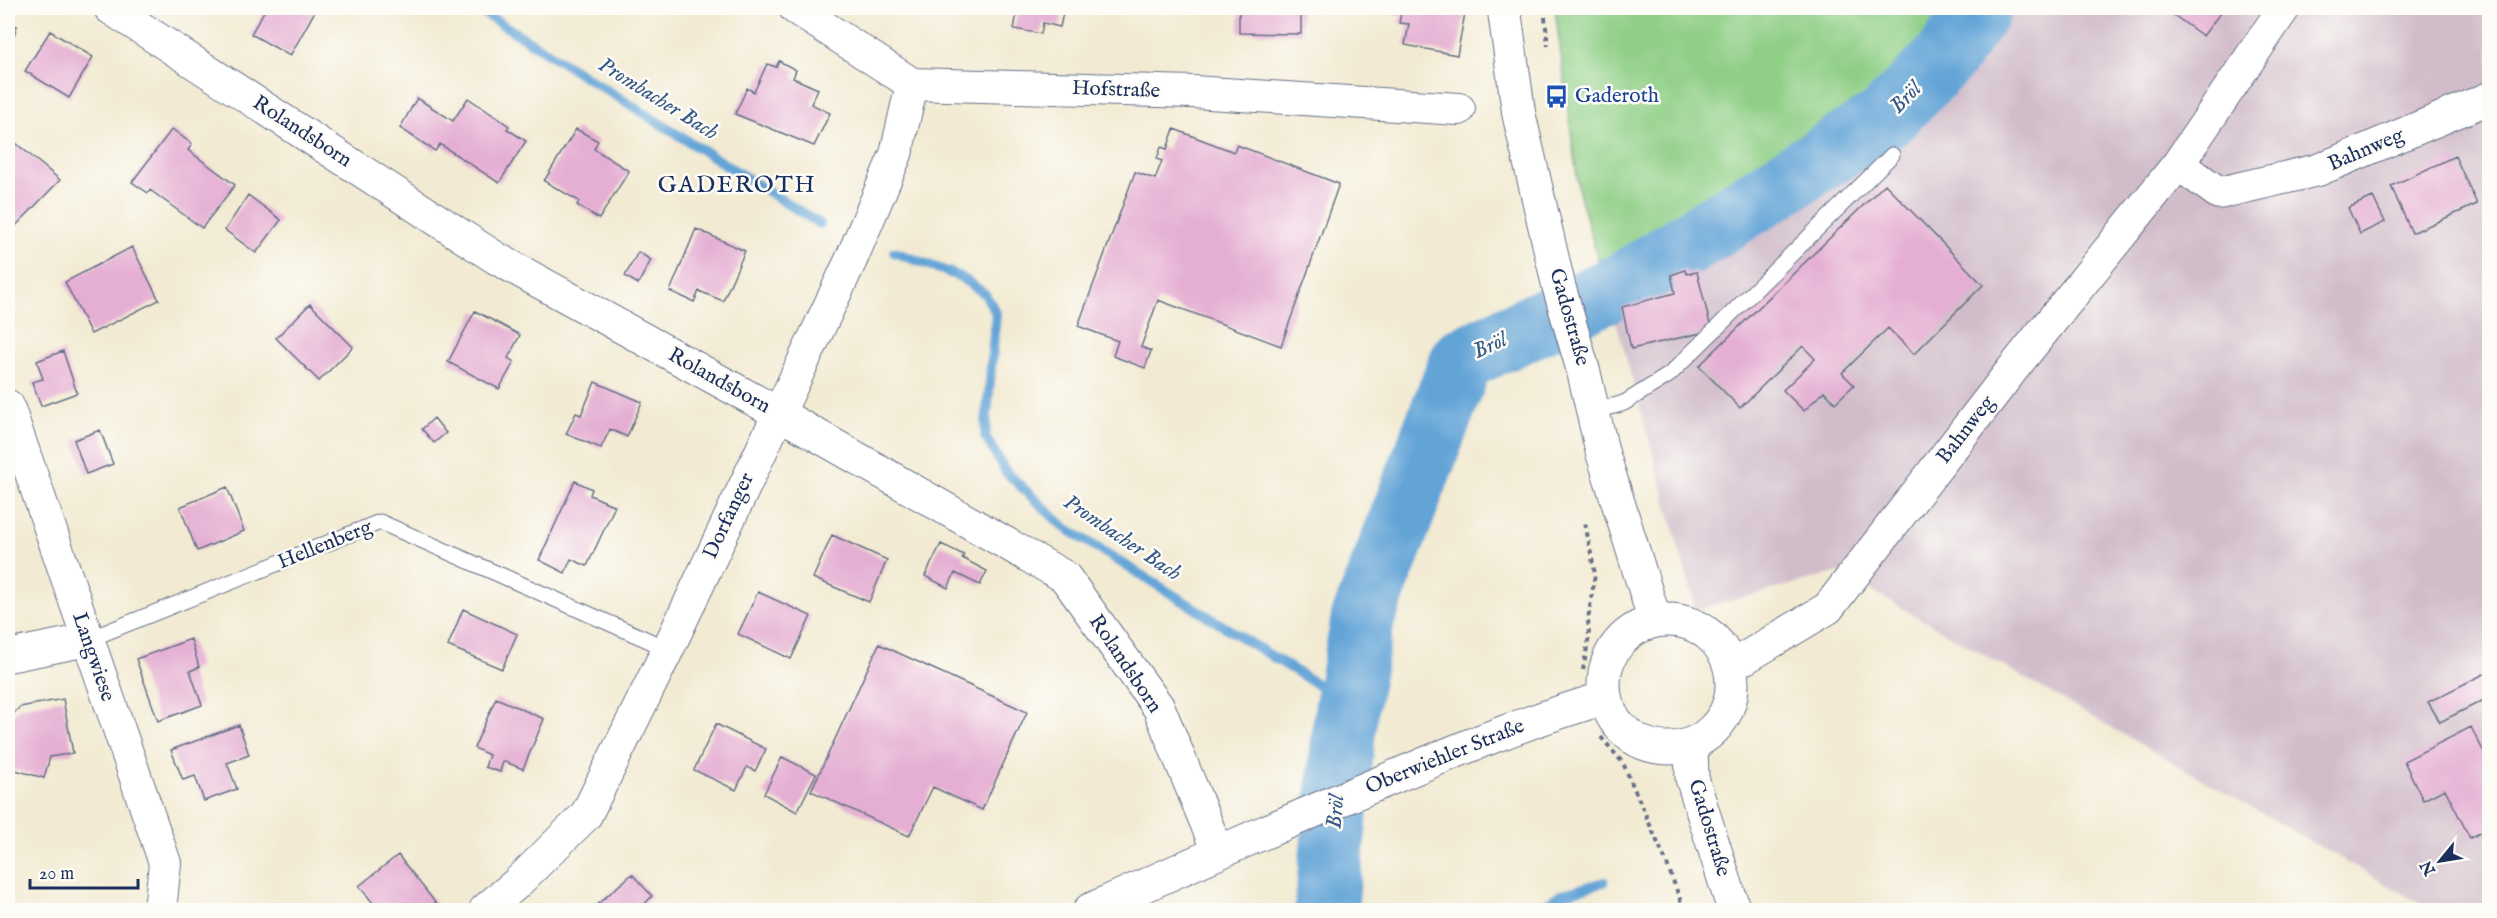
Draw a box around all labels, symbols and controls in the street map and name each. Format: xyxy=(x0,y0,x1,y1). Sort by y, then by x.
water label: Prombacher Bach xyxy=(593,51,723,147)
street label: Hofstraße xyxy=(1071,75,1161,105)
water label: Bröl xyxy=(1884,75,1929,120)
bus stop icon: Gaderoth xyxy=(1544,83,1570,109)
place label: Gaderoth xyxy=(1575,83,1659,110)
street label: Rolandsborn xyxy=(247,90,357,174)
street label: Bahnweg xyxy=(2324,122,2409,178)
district label: GADEROTH xyxy=(658,170,816,201)
street label: Gadostraße xyxy=(1542,265,1596,369)
water label: Bröl xyxy=(1469,325,1513,366)
street label: Rolandsborn xyxy=(663,342,775,420)
street label: Bahnweg xyxy=(1931,390,2002,470)
street label: Dorfanger xyxy=(697,468,761,564)
water label: Prombacher Bach xyxy=(1058,488,1186,588)
street label: Hellenberg xyxy=(274,514,377,576)
street label: Langwiese xyxy=(65,609,121,706)
street label: Rolandsborn xyxy=(1082,610,1168,718)
street label: Oberwiehler Straße xyxy=(1362,713,1529,801)
street label: Gadostraße xyxy=(1681,776,1737,880)
water label: Bröl xyxy=(1321,792,1352,830)
north arrow xyxy=(2410,831,2470,891)
scale bar xyxy=(30,852,138,890)
text: N xyxy=(2417,856,2441,879)
text: 20 m xyxy=(39,863,74,886)

